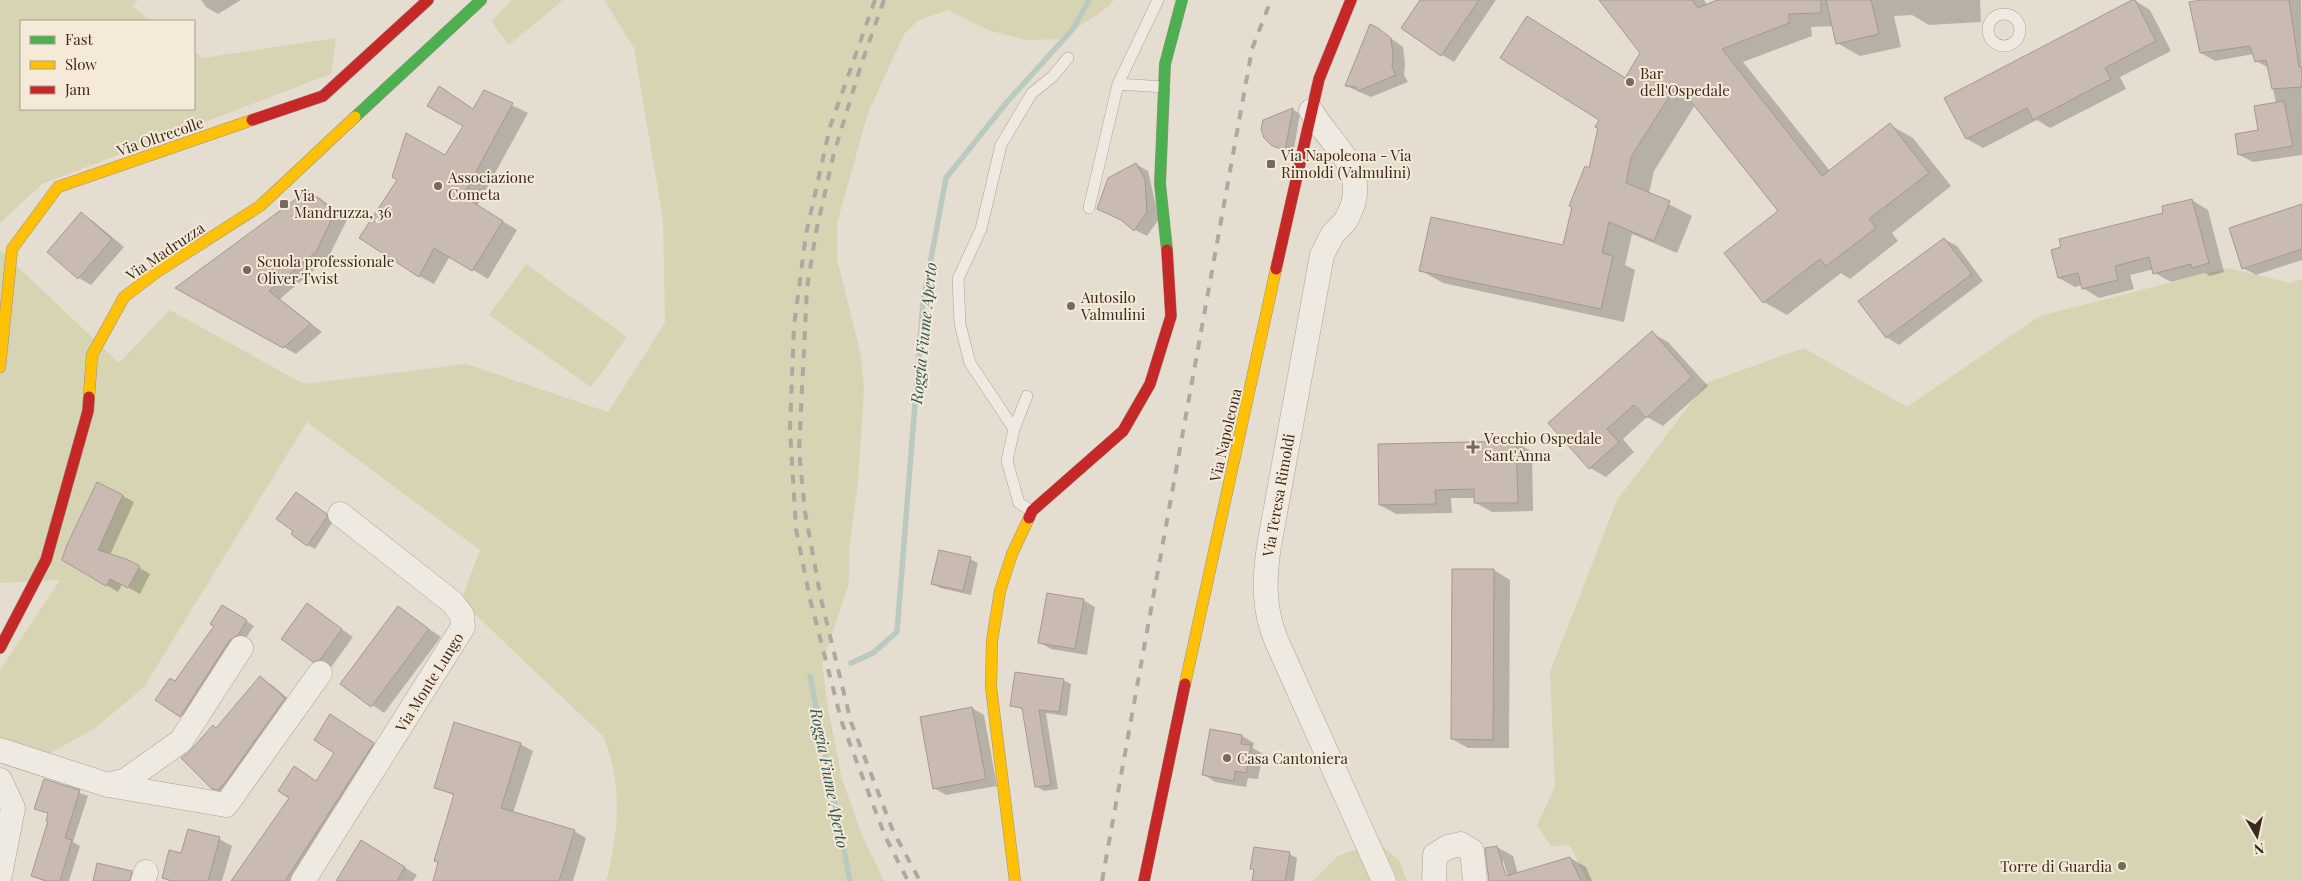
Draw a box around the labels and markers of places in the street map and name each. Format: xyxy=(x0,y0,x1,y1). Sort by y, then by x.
place label: Bar dell'Ospedale xyxy=(1640,63,1730,100)
marker: Bar dell'Ospedale xyxy=(1624,76,1636,88)
place label: Via Napoleona - Via Rimoldi (Valmulini) xyxy=(1280,145,1412,182)
marker: Via Napoleona - Via Rimoldi (Valmulini) xyxy=(1265,158,1277,170)
place label: Associazione Cometa xyxy=(447,167,535,204)
marker: Associazione Cometa xyxy=(432,180,444,192)
place label: Via Mandruzza, 36 xyxy=(293,185,392,222)
marker: Via Mandruzza, 36 xyxy=(278,198,290,210)
place label: Scuola professionale Oliver Twist xyxy=(257,251,394,288)
marker: Scuola professionale Oliver Twist xyxy=(241,264,253,276)
place label: Autosilo Valmulini xyxy=(1080,287,1146,324)
marker: Autosilo Valmulini xyxy=(1065,300,1077,312)
place label: Vecchio Ospedale Sant'Anna xyxy=(1483,428,1602,465)
marker: Vecchio Ospedale Sant'Anna xyxy=(1466,440,1480,454)
place label: Casa Cantoniera xyxy=(1237,748,1348,768)
marker: Casa Cantoniera xyxy=(1221,752,1233,764)
place label: Torre di Guardia xyxy=(2000,856,2113,876)
marker: Torre di Guardia xyxy=(2116,860,2128,872)

